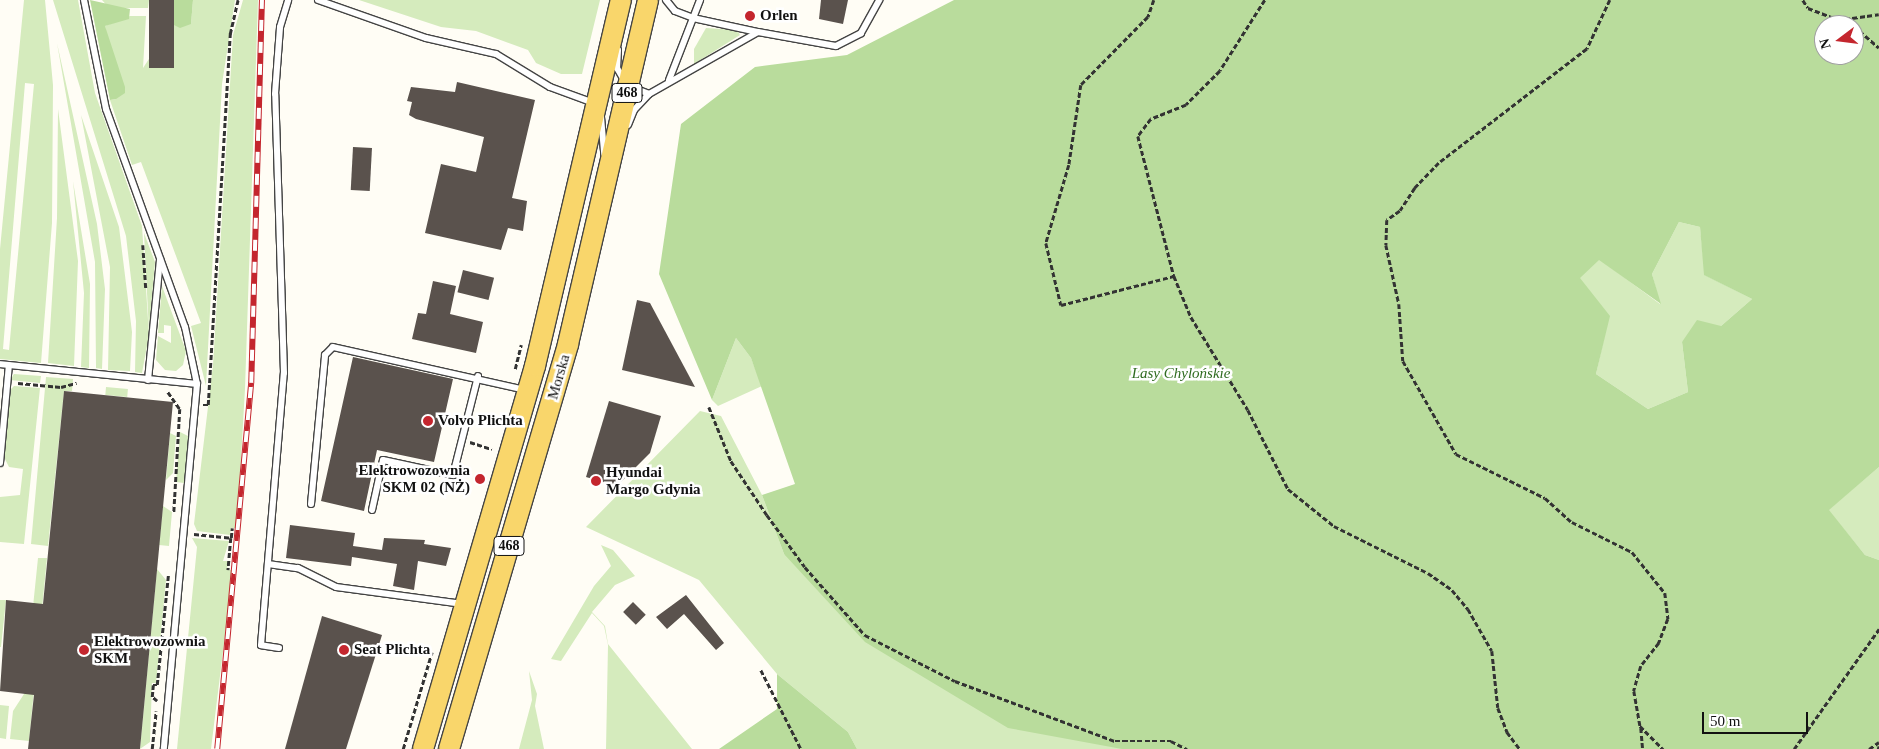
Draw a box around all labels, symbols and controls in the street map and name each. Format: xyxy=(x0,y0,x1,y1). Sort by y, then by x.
place label: Orlen xyxy=(760,7,797,25)
marker: Orlen xyxy=(744,10,756,22)
north arrow xyxy=(1814,15,1864,65)
text: N xyxy=(1816,37,1834,51)
road number: 468 xyxy=(611,82,643,105)
street label: Morska xyxy=(544,352,574,402)
park label: Lasy Chylońskie xyxy=(1132,365,1230,383)
place label: Volvo Plichta xyxy=(438,412,523,430)
marker: Volvo Plichta xyxy=(422,415,434,427)
place label: Elektrowozownia SKM 02 (NŻ) xyxy=(359,461,470,496)
place label: Hyundai Margo Gdynia xyxy=(606,463,701,498)
marker: Elektrowozownia SKM 02 (NŻ) xyxy=(474,473,486,485)
marker: Hyundai Margo Gdynia xyxy=(590,475,602,487)
road number: 468 xyxy=(493,534,525,558)
place label: Elektrowozownia SKM xyxy=(94,632,205,667)
place label: Seat Plichta xyxy=(354,641,430,659)
marker: Elektrowozownia SKM xyxy=(78,644,90,656)
marker: Seat Plichta xyxy=(338,644,350,656)
scale bar xyxy=(1704,702,1810,734)
text: 50 m xyxy=(1710,713,1740,729)

